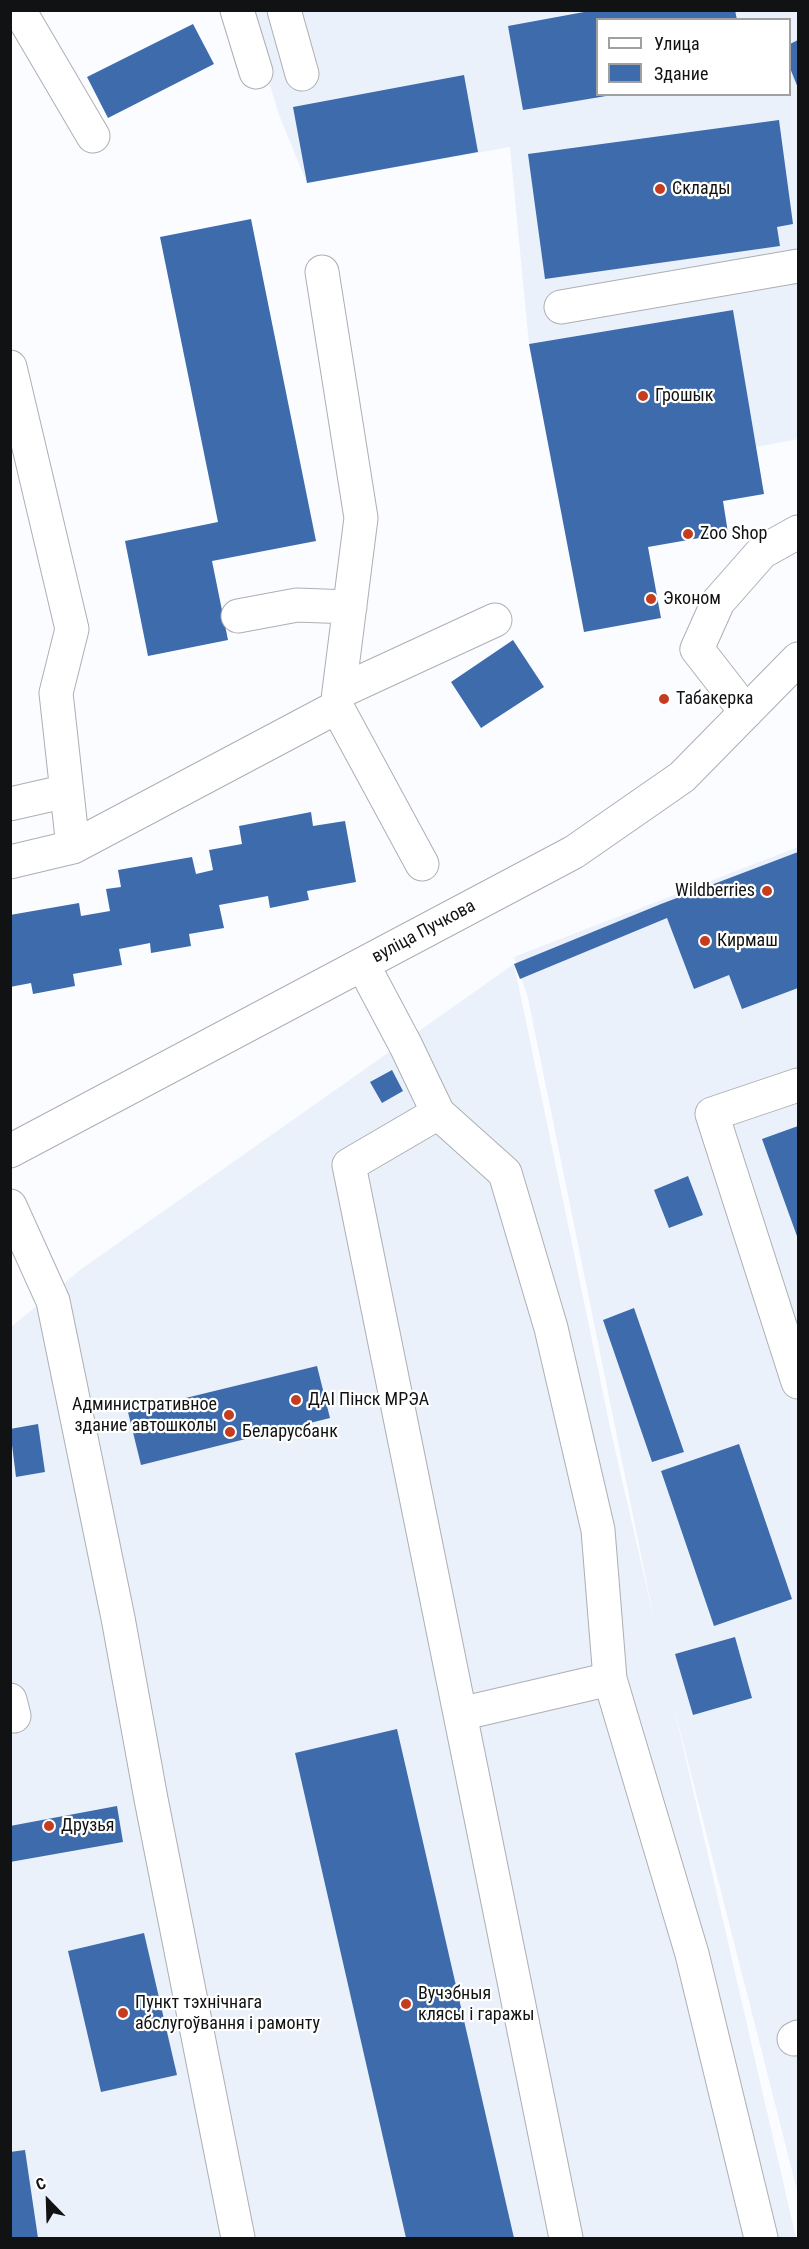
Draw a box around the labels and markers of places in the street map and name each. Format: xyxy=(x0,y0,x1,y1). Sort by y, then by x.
place label: Склады xyxy=(672,178,731,200)
marker: Склады xyxy=(653,182,667,196)
place label: Грошык xyxy=(655,385,713,407)
marker: Грошык xyxy=(636,389,650,403)
place label: Zoo Shop xyxy=(700,523,767,545)
marker: Zoo Shop xyxy=(681,527,695,541)
place label: Эконом xyxy=(663,588,721,610)
marker: Эконом xyxy=(644,592,658,606)
place label: Табакерка xyxy=(676,688,753,710)
marker: Табакерка xyxy=(657,692,671,706)
place label: Wildberries xyxy=(675,880,755,902)
marker: Wildberries xyxy=(760,884,774,898)
place label: Кирмаш xyxy=(717,930,778,952)
marker: Кирмаш xyxy=(698,934,712,948)
place label: ДАІ Пінск МРЭА xyxy=(308,1389,429,1411)
marker: ДАІ Пінск МРЭА xyxy=(289,1393,303,1407)
place label: Административное здание автошколы xyxy=(72,1394,217,1436)
marker: Административное здание автошколы xyxy=(222,1408,236,1422)
place label: Беларусбанк xyxy=(242,1421,338,1443)
marker: Беларусбанк xyxy=(223,1425,237,1439)
place label: Друзья xyxy=(61,1815,114,1837)
marker: Друзья xyxy=(42,1819,56,1833)
place label: Вучэбныя клясы і гаражы xyxy=(418,1983,534,2026)
place label: Пункт тэхнічнага абслугоўвання і рамонту xyxy=(135,1992,320,2034)
marker: Вучэбныя клясы і гаражы xyxy=(399,1997,413,2011)
marker: Пункт тэхнічнага абслугоўвання і рамонту xyxy=(116,2006,130,2020)

